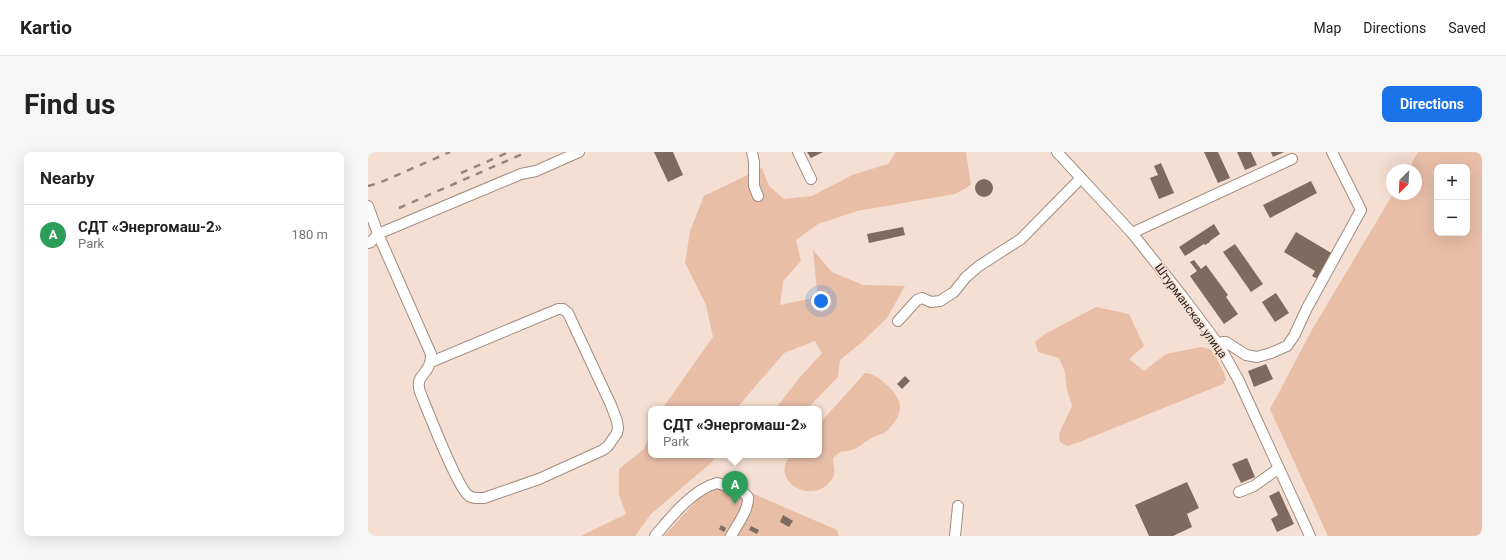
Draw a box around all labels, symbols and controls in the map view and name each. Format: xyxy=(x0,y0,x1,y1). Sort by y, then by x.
text: Kartio xyxy=(20,16,72,39)
text: Map xyxy=(1314,20,1341,36)
text: Directions xyxy=(1363,20,1426,36)
text: Saved xyxy=(1448,20,1486,36)
button: Directions xyxy=(1382,86,1482,122)
text: Find us xyxy=(24,88,115,121)
north arrow xyxy=(1386,164,1422,200)
map controls xyxy=(1434,164,1470,236)
button: + xyxy=(1434,164,1470,200)
text: Nearby xyxy=(40,168,95,188)
button: − xyxy=(1434,200,1470,236)
text: СДТ «Энергомаш-2» xyxy=(78,218,222,236)
text: A xyxy=(49,227,57,242)
text: 180 m xyxy=(291,227,328,242)
text: Park xyxy=(78,236,104,251)
street label: Штурманская улица xyxy=(1152,261,1230,361)
your location xyxy=(811,291,831,311)
popup xyxy=(648,406,822,458)
text: СДТ «Энергомаш-2» xyxy=(663,416,807,434)
text: Park xyxy=(663,434,689,449)
pin: A xyxy=(722,471,748,504)

